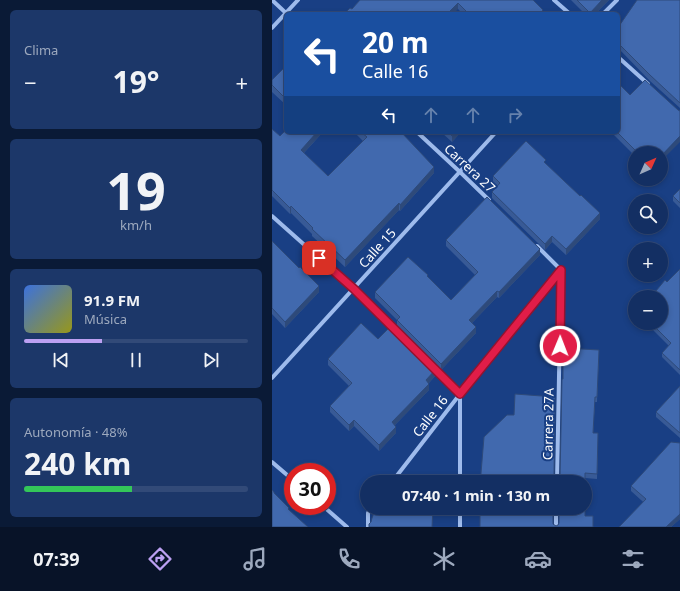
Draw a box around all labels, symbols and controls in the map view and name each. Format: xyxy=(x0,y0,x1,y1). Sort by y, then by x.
text: 20 m xyxy=(362,23,429,61)
icon: left xyxy=(296,28,348,80)
text: Clima xyxy=(24,41,58,59)
text: Calle 16 xyxy=(362,59,428,83)
text: 19° xyxy=(112,61,160,102)
text: − xyxy=(24,67,37,97)
text: + xyxy=(235,67,248,97)
icon: left xyxy=(378,104,400,126)
icon: ahead xyxy=(420,104,442,126)
icon: ahead xyxy=(462,104,484,126)
icon: right xyxy=(504,104,526,126)
street label: Carrera 27 xyxy=(440,140,500,196)
north arrow xyxy=(628,146,668,186)
map controls xyxy=(628,146,668,330)
text: 19 xyxy=(106,154,166,225)
button: search xyxy=(628,194,668,234)
text: km/h xyxy=(120,216,152,234)
street label: Calle 15 xyxy=(354,224,400,272)
pin xyxy=(302,241,336,275)
button: + xyxy=(628,242,668,282)
icon: arrive xyxy=(308,247,330,269)
text: 91.9 FM xyxy=(84,290,140,310)
button: − xyxy=(628,290,668,330)
text: Música xyxy=(84,310,127,328)
position arrow xyxy=(539,325,581,367)
icon: previous xyxy=(50,349,72,371)
icon: pause xyxy=(125,349,147,371)
icon: next xyxy=(200,349,222,371)
street label: Carrera 27A xyxy=(538,387,558,460)
street label: Calle 16 xyxy=(408,392,452,440)
text: Autonomía · 48% xyxy=(24,423,128,441)
text: 240 km xyxy=(24,443,131,484)
speed limit sign: 30 xyxy=(284,463,336,515)
text: 07:40 · 1 min · 130 m xyxy=(402,485,550,505)
icon: directions xyxy=(146,545,174,573)
icon: music xyxy=(241,545,269,573)
icon: phone xyxy=(335,545,363,573)
icon: climate xyxy=(430,545,458,573)
icon: car xyxy=(524,545,552,573)
icon: filters xyxy=(619,545,647,573)
text: 07:39 xyxy=(33,547,80,571)

